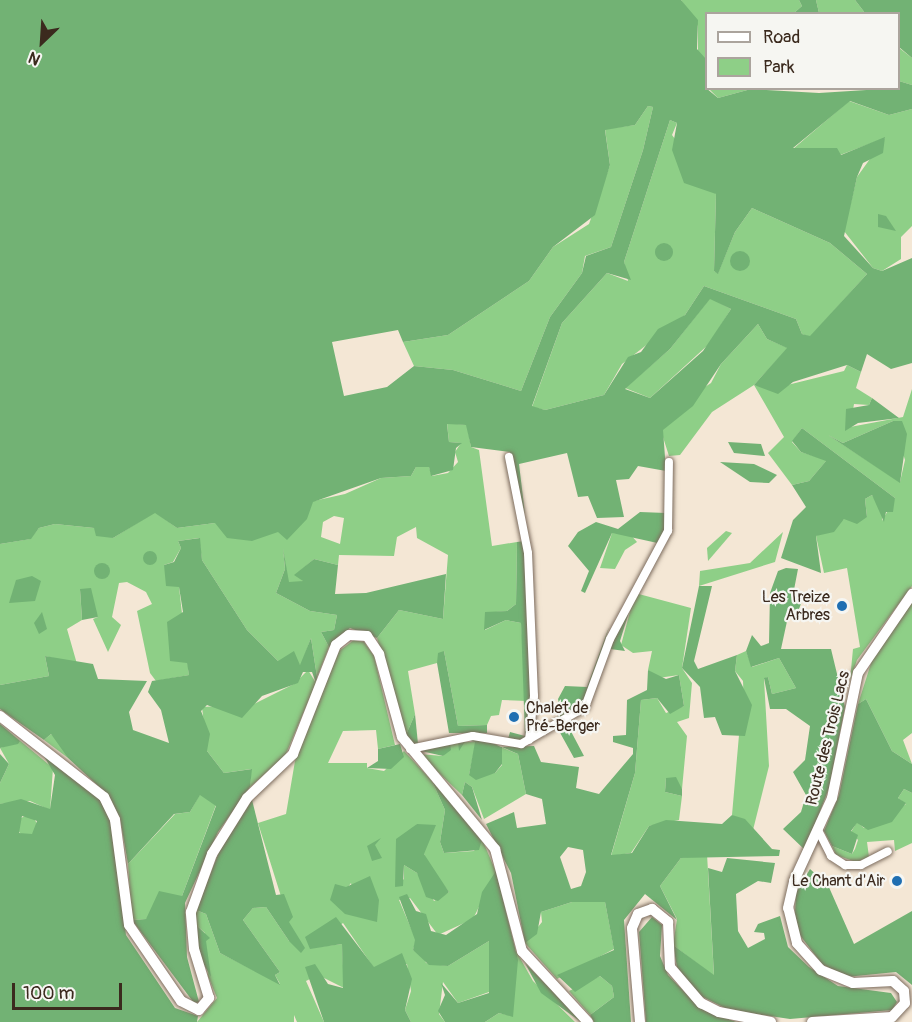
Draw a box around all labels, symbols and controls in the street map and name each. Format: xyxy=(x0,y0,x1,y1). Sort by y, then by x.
north arrow xyxy=(12,12,72,72)
legend xyxy=(705,12,900,90)
text: Road xyxy=(763,26,800,49)
text: N xyxy=(25,47,44,70)
text: Park xyxy=(763,56,795,79)
place label: Les Treize Arbres xyxy=(762,587,830,625)
marker: Les Treize Arbres xyxy=(835,599,849,613)
street label: Route des Trois Lacs xyxy=(802,669,854,807)
place label: Chalet de Pré-Berger xyxy=(526,698,600,736)
marker: Chalet de Pré-Berger xyxy=(507,710,521,724)
place label: Le Chant d'Air xyxy=(792,871,885,891)
marker: Le Chant d'Air xyxy=(890,874,904,888)
scale bar xyxy=(15,971,124,1009)
text: 100 m xyxy=(23,982,75,1005)

